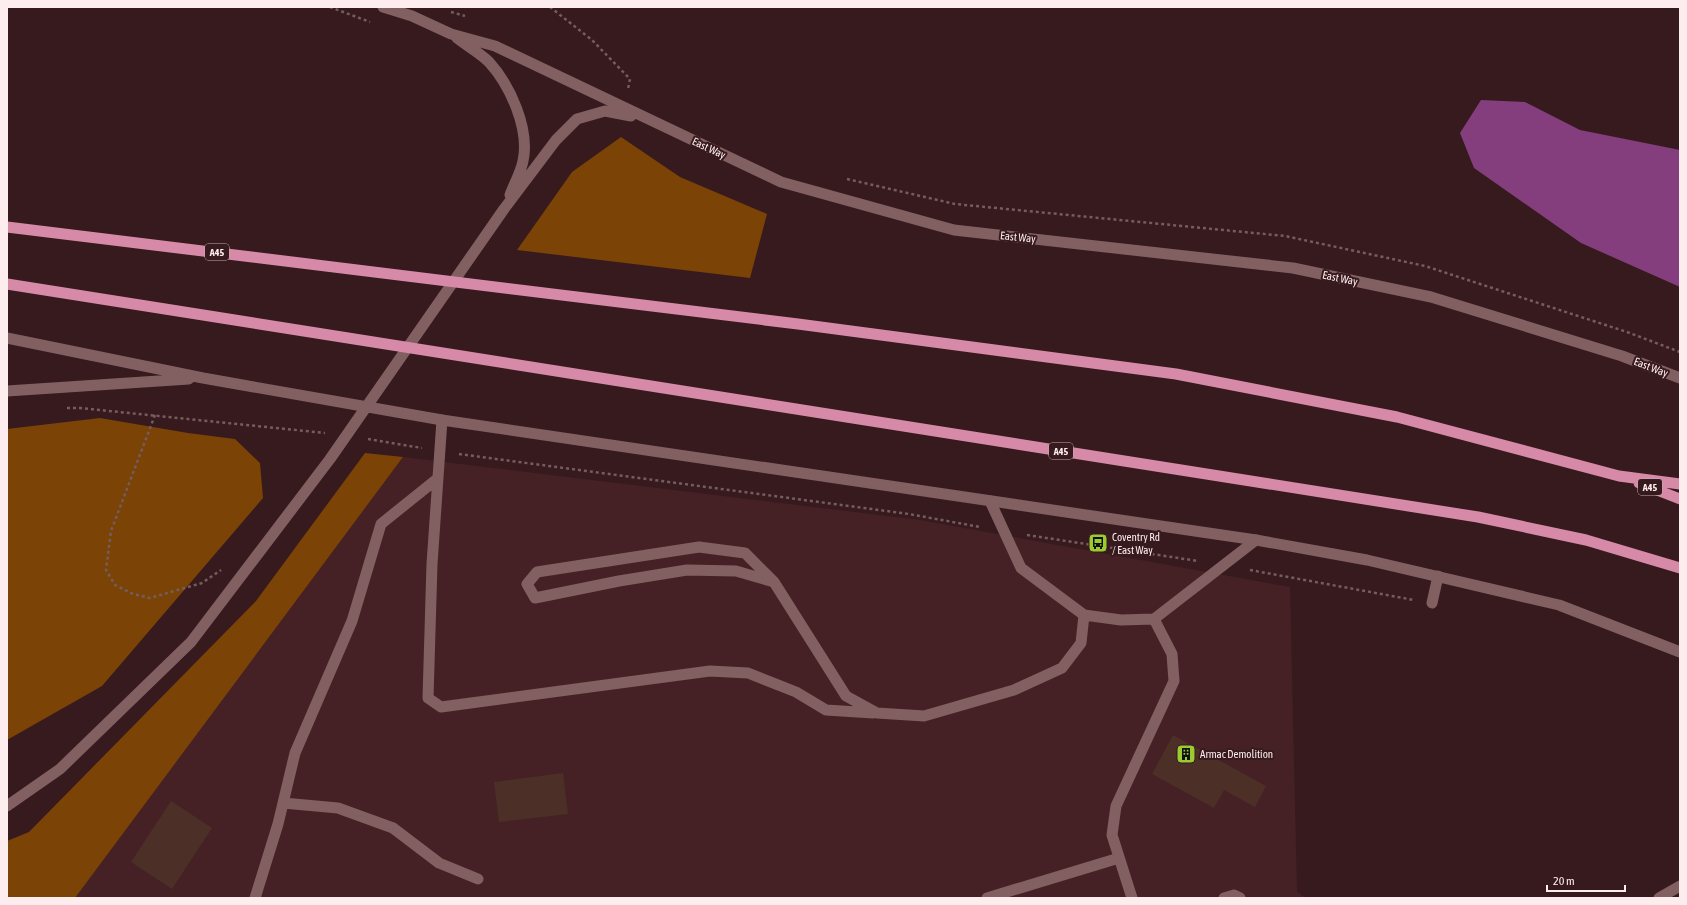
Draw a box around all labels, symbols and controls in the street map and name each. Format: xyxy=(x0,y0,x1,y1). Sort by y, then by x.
street label: East Way xyxy=(690,135,728,161)
street label: East Way xyxy=(1000,229,1037,245)
road number: A45 xyxy=(205,244,229,260)
street label: East Way xyxy=(1321,268,1359,288)
street label: East Way xyxy=(1632,355,1670,379)
road number: A45 xyxy=(1049,443,1073,459)
road number: A45 xyxy=(1638,479,1662,495)
place label: Coventry Rd / East Way xyxy=(1112,531,1160,556)
bus stop icon: Coventry Rd / East Way xyxy=(1087,532,1109,554)
building icon: Armac Demolition xyxy=(1175,743,1197,765)
place label: Armac Demolition xyxy=(1200,748,1273,760)
scale bar xyxy=(1547,867,1625,893)
text: 20 m xyxy=(1553,874,1575,888)

